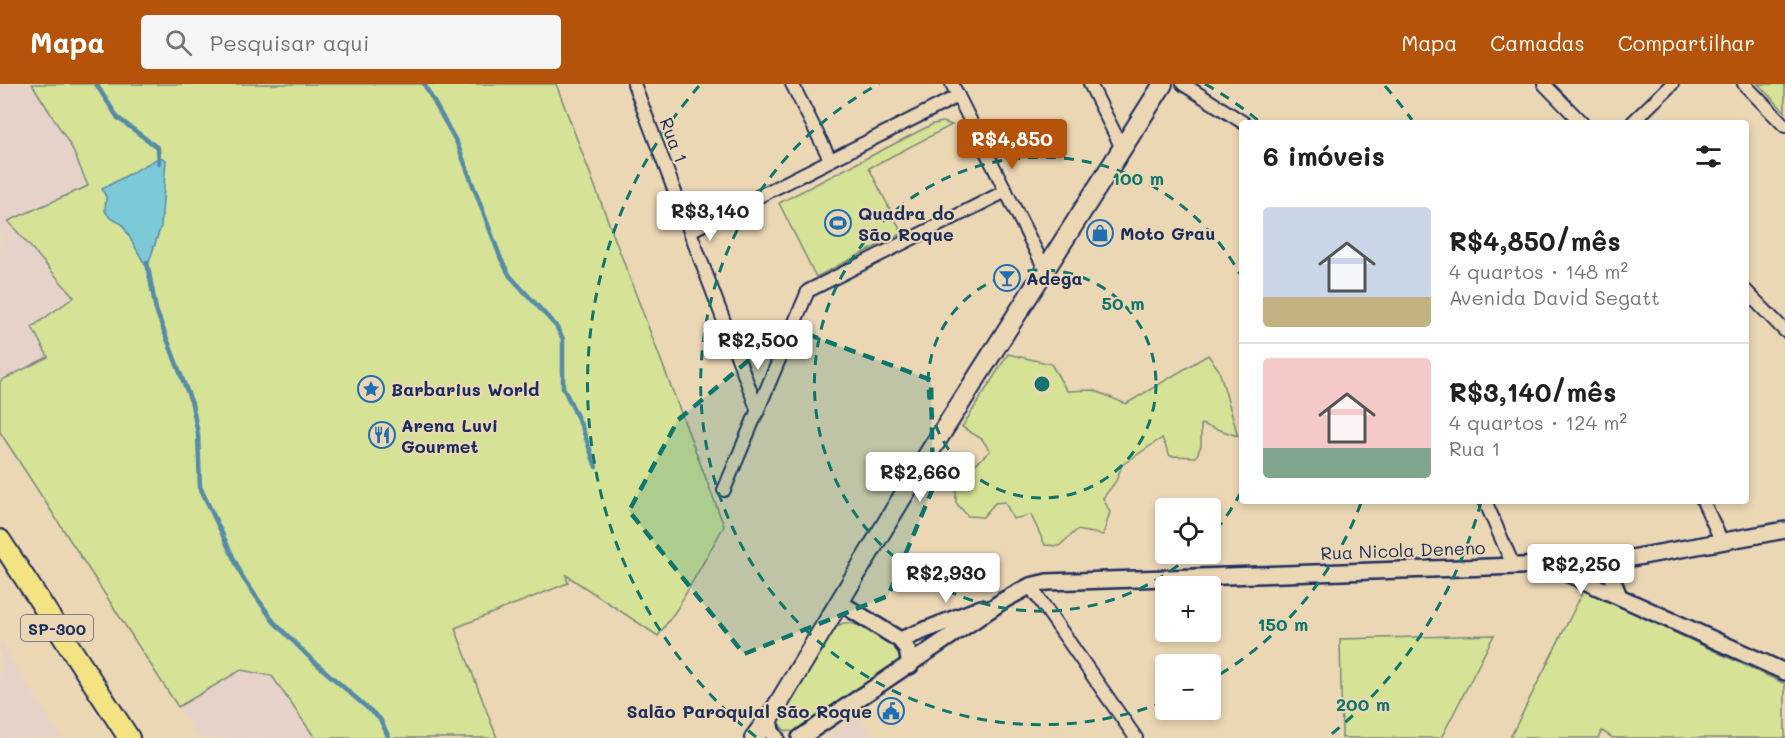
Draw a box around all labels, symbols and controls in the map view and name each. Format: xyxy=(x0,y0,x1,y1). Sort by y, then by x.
search box xyxy=(141,15,561,69)
text: Mapa xyxy=(30,24,105,60)
icon: search xyxy=(162,26,195,59)
text: Pesquisar aqui xyxy=(210,28,369,57)
text: Mapa xyxy=(1401,29,1457,56)
text: Camadas xyxy=(1490,29,1585,56)
text: Compartilhar xyxy=(1618,29,1755,56)
street label: Rua 1 xyxy=(654,114,694,166)
pin: R$4,850 xyxy=(957,119,1067,170)
text: R$4,850 xyxy=(971,125,1053,151)
text: 6 imóveis xyxy=(1263,139,1385,173)
icon: filters xyxy=(1692,140,1725,173)
text: 100 m xyxy=(1112,166,1164,190)
pin: R$3,140 xyxy=(655,191,765,242)
text: R$3,140 xyxy=(671,197,749,223)
place label: Quadra do São Roque xyxy=(858,201,955,246)
sports icon: Quadra do São Roque xyxy=(823,208,853,238)
shop icon: Moto Grau xyxy=(1085,218,1115,248)
place label: Moto Grau xyxy=(1120,221,1216,245)
text: R$4,850/mês xyxy=(1449,224,1621,258)
icon: home xyxy=(1311,231,1383,303)
text: 4 quartos · 148 m² xyxy=(1449,258,1628,284)
bar icon: Adega xyxy=(992,263,1022,293)
place label: Adega xyxy=(1026,266,1082,290)
text: Avenida David Segatt xyxy=(1449,284,1660,310)
text: 50 m xyxy=(1102,291,1144,315)
pin: R$2,500 xyxy=(703,320,813,371)
text: R$2,500 xyxy=(718,326,798,352)
place icon: Barbarius World xyxy=(356,374,386,404)
centre of rings xyxy=(1032,374,1052,394)
text: R$3,140/mês xyxy=(1449,375,1616,409)
place label: Barbarius World xyxy=(391,377,539,401)
icon: home xyxy=(1311,382,1383,454)
text: 4 quartos · 124 m² xyxy=(1449,409,1627,435)
place label: Arena Luvi Gourmet xyxy=(401,413,498,458)
restaurant icon: Arena Luvi Gourmet xyxy=(367,420,397,450)
text: Rua 1 xyxy=(1449,435,1501,461)
pin: R$2,660 xyxy=(865,452,975,503)
text: R$2,660 xyxy=(880,458,960,484)
map controls xyxy=(1155,498,1221,720)
button: locate xyxy=(1155,498,1221,564)
street label: Rua Nicola Deneno xyxy=(1320,535,1486,565)
pin: R$2,250 xyxy=(1526,544,1636,595)
text: R$2,250 xyxy=(1541,550,1621,576)
pin: R$2,930 xyxy=(891,553,1001,604)
text: R$2,930 xyxy=(906,559,986,585)
button: + xyxy=(1155,576,1221,642)
text: 150 m xyxy=(1258,612,1308,636)
road number: SP-300 xyxy=(21,615,93,641)
button: − xyxy=(1155,654,1221,720)
text: 200 m xyxy=(1336,692,1390,716)
public building icon: Salão Paroquial São Roque xyxy=(876,696,906,726)
place label: Salão Paroquial São Roque xyxy=(627,699,872,723)

